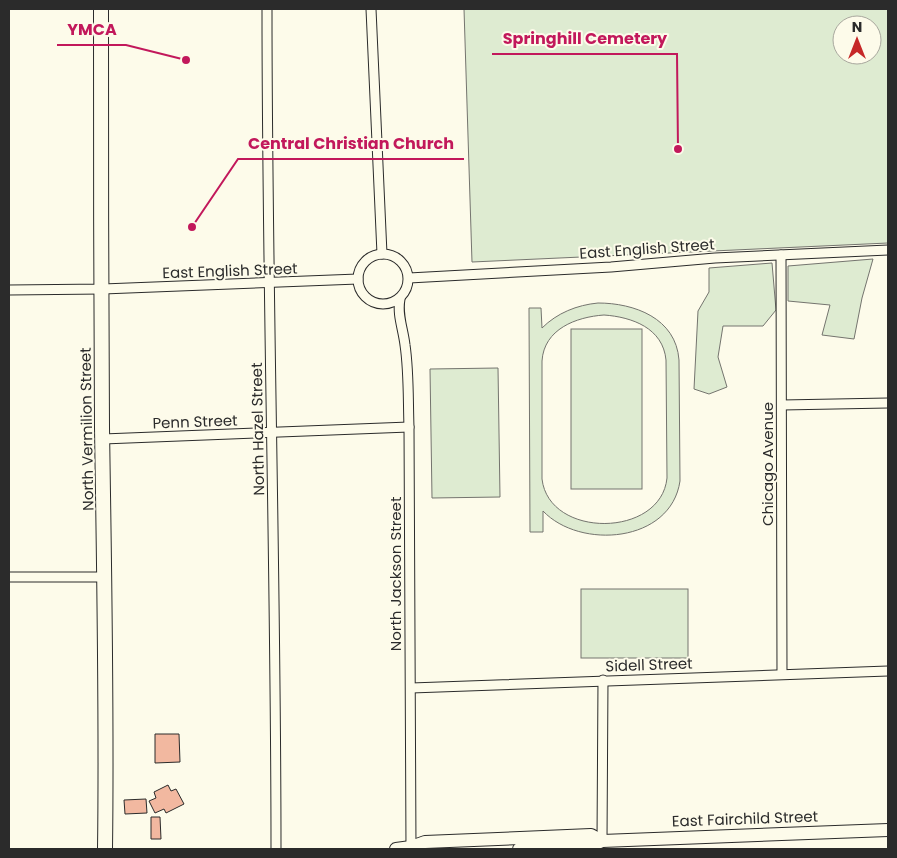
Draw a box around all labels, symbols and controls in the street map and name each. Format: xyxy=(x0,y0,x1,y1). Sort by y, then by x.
callout: YMCA xyxy=(57,14,126,45)
north arrow xyxy=(832,15,882,65)
text: N xyxy=(852,17,862,37)
text: YMCA xyxy=(67,18,117,41)
callout: Springhill Cemetery xyxy=(492,23,677,54)
text: Springhill Cemetery xyxy=(503,27,668,50)
callout: Central Christian Church xyxy=(238,128,464,159)
text: Central Christian Church xyxy=(248,132,454,155)
street label: East English Street xyxy=(579,233,715,264)
street label: East English Street xyxy=(162,258,298,283)
street label: North Vermilion Street xyxy=(75,347,98,511)
street label: North Hazel Street xyxy=(246,362,269,496)
street label: Chicago Avenue xyxy=(757,402,778,526)
street label: Penn Street xyxy=(152,410,238,433)
street label: North Jackson Street xyxy=(385,497,406,651)
street label: Sidell Street xyxy=(605,652,693,677)
street label: East Fairchild Street xyxy=(672,805,818,832)

